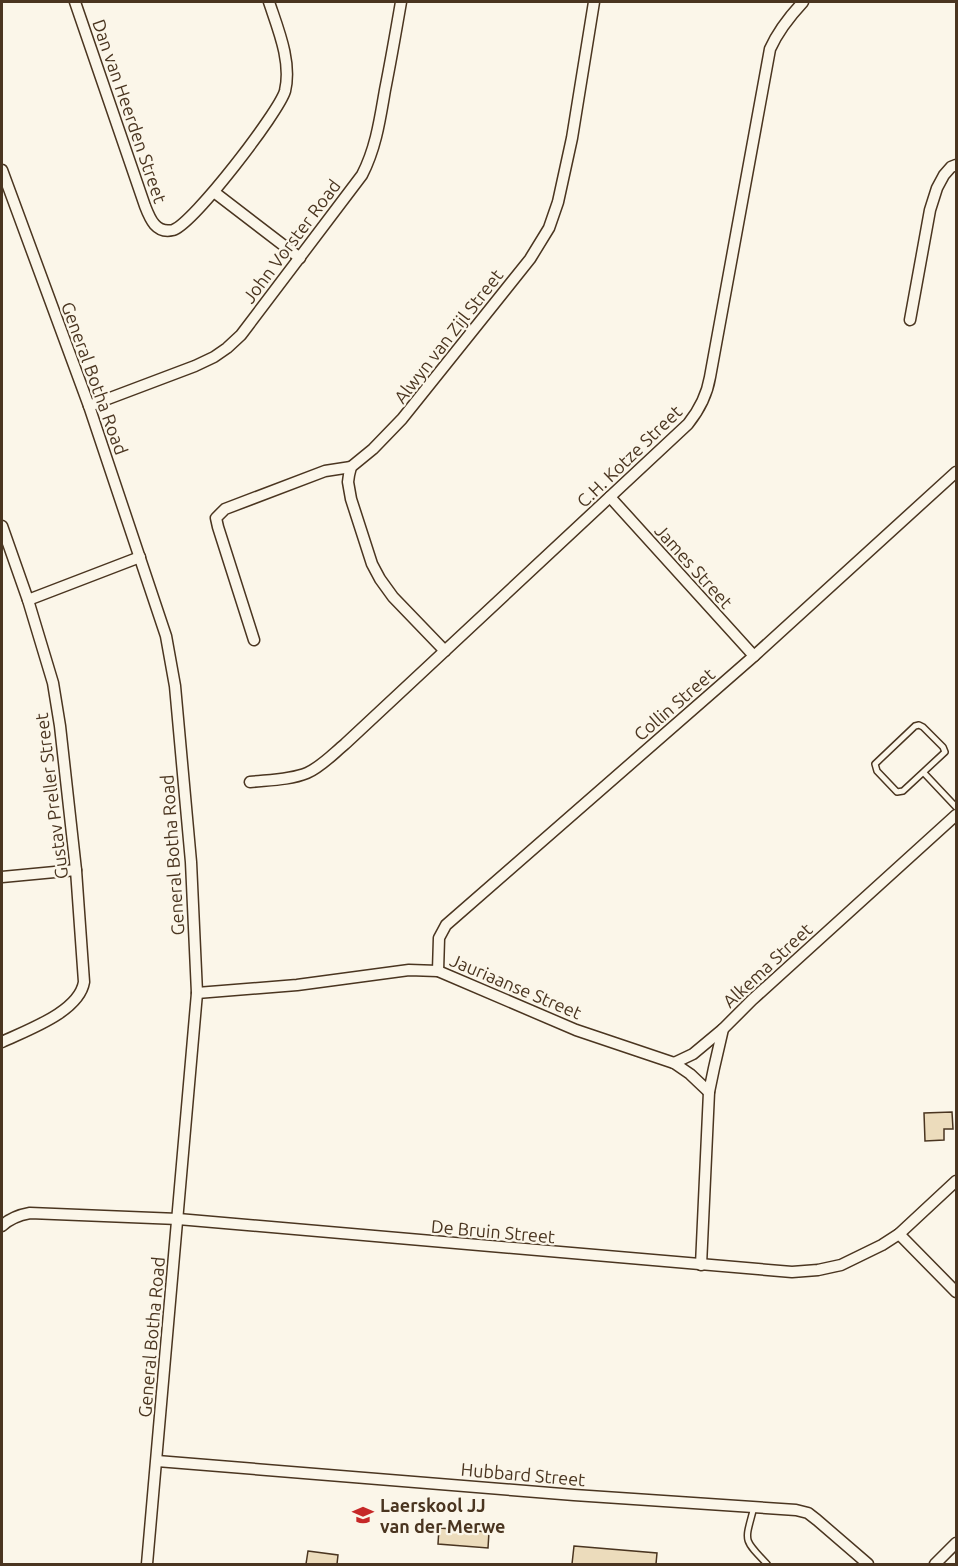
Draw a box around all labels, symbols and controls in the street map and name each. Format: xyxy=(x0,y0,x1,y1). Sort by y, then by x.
street label: Dan van Heerden Street xyxy=(89,16,171,206)
street label: John Vorster Road xyxy=(238,175,344,307)
street label: Alwyn van Zijl Street xyxy=(390,265,506,407)
street label: General Botha Road xyxy=(58,299,132,457)
street label: C.H. Kotze Street xyxy=(573,401,685,511)
street label: James Street xyxy=(651,520,737,612)
street label: Collin Street xyxy=(630,664,718,744)
street label: Gustav Preller Street xyxy=(31,712,71,880)
street label: General Botha Road xyxy=(156,774,188,936)
street label: Alkema Street xyxy=(718,919,816,1011)
street label: Jauriaanse Street xyxy=(447,949,585,1023)
street label: De Bruin Street xyxy=(430,1216,556,1246)
street label: General Botha Road xyxy=(134,1256,168,1418)
street label: Hubbard Street xyxy=(460,1459,586,1489)
place label: Laerskool JJ van der Merwe xyxy=(380,1495,505,1536)
school or university icon: Laerskool JJ van der Merwe xyxy=(351,1503,375,1527)

